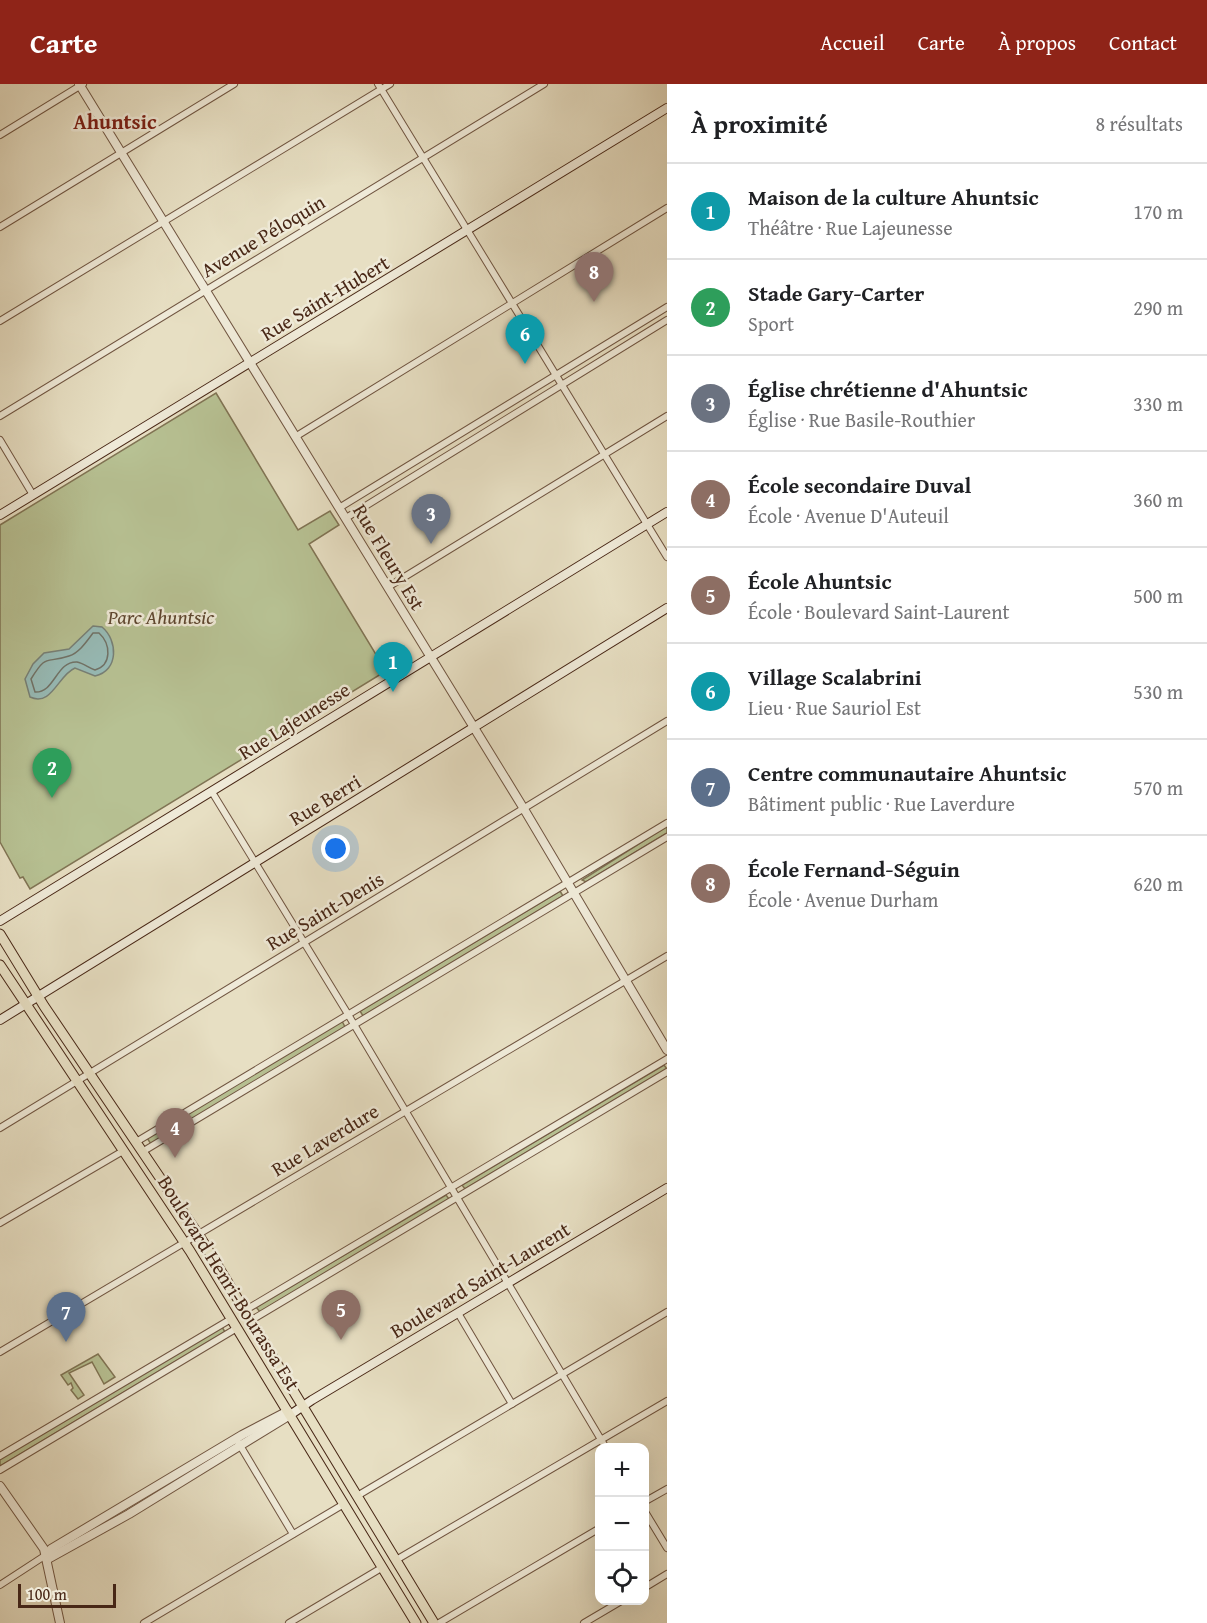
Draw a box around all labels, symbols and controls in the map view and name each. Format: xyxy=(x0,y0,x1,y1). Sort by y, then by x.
text: Carte xyxy=(30,22,97,63)
text: Accueil xyxy=(820,27,885,58)
text: Carte xyxy=(918,27,965,58)
text: À propos xyxy=(998,27,1076,58)
text: Contact xyxy=(1109,27,1177,58)
text: À proximité xyxy=(691,104,828,143)
district label: Ahuntsic xyxy=(73,106,157,137)
text: 8 résultats xyxy=(1095,109,1183,138)
text: Maison de la culture Ahuntsic xyxy=(748,181,1039,213)
street label: Avenue Péloquin xyxy=(195,187,330,284)
text: 1 xyxy=(705,197,716,226)
text: 170 m xyxy=(1133,197,1183,226)
text: Théâtre · Rue Lajeunesse xyxy=(748,213,953,242)
street label: Rue Saint-Hubert xyxy=(255,248,394,347)
pin: 8 xyxy=(574,252,614,302)
text: Stade Gary-Carter xyxy=(748,277,924,309)
text: 2 xyxy=(705,293,716,322)
text: 290 m xyxy=(1133,293,1183,322)
text: Sport xyxy=(748,309,794,338)
pin: 6 xyxy=(506,314,544,364)
text: Église chrétienne d'Ahuntsic xyxy=(748,373,1028,405)
text: 3 xyxy=(705,389,716,418)
text: 330 m xyxy=(1133,389,1183,418)
text: Église · Rue Basile-Routhier xyxy=(748,405,975,434)
text: École secondaire Duval xyxy=(748,469,971,501)
text: 4 xyxy=(705,485,716,514)
text: 360 m xyxy=(1133,485,1183,514)
pin: 3 xyxy=(412,494,450,544)
street label: Rue Fleury Est xyxy=(346,498,433,615)
text: École · Avenue D'Auteuil xyxy=(748,501,949,530)
text: École Ahuntsic xyxy=(748,565,892,597)
text: 5 xyxy=(705,581,716,610)
text: 500 m xyxy=(1133,581,1183,610)
text: École · Boulevard Saint-Laurent xyxy=(748,597,1009,626)
park label: Parc Ahuntsic xyxy=(107,602,215,631)
pin: 1 xyxy=(374,642,412,692)
text: Village Scalabrini xyxy=(748,661,922,693)
street label: Rue Lajeunesse xyxy=(232,675,355,766)
text: 6 xyxy=(705,677,716,706)
text: 530 m xyxy=(1133,677,1183,706)
text: Lieu · Rue Sauriol Est xyxy=(748,693,921,722)
pin: 2 xyxy=(32,748,72,798)
text: Centre communautaire Ahuntsic xyxy=(748,757,1066,789)
street label: Rue Berri xyxy=(283,767,366,832)
text: 7 xyxy=(705,773,716,802)
text: 570 m xyxy=(1133,773,1183,802)
text: Bâtiment public · Rue Laverdure xyxy=(748,789,1015,818)
your location xyxy=(321,834,350,863)
text: École Fernand-Séguin xyxy=(748,853,960,885)
street label: Rue Saint-Denis xyxy=(261,864,389,957)
text: 8 xyxy=(705,869,716,898)
text: 620 m xyxy=(1133,869,1183,898)
text: École · Avenue Durham xyxy=(748,885,938,914)
street label: Rue Laverdure xyxy=(266,1096,384,1183)
pin: 4 xyxy=(156,1108,195,1158)
street label: Boulevard Henri-Bourassa Est xyxy=(151,1170,308,1396)
street label: Boulevard Saint-Laurent xyxy=(384,1214,575,1345)
pin: 5 xyxy=(322,1290,360,1340)
pin: 7 xyxy=(46,1292,86,1342)
map controls xyxy=(595,1443,649,1605)
button: + xyxy=(595,1443,649,1497)
button: − xyxy=(595,1497,649,1551)
button: locate xyxy=(595,1551,649,1605)
scale bar xyxy=(18,1581,116,1608)
text: 100 m xyxy=(27,1582,67,1606)

